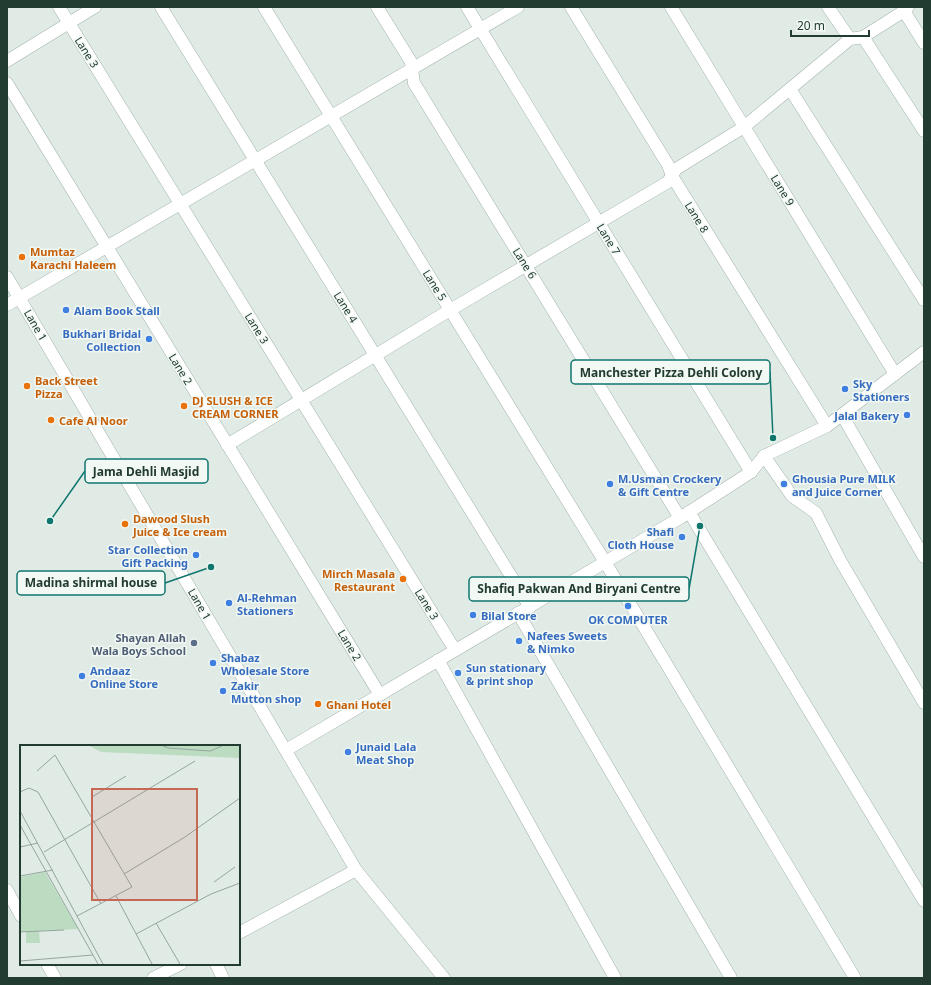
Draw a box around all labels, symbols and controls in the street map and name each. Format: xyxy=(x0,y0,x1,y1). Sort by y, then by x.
scale bar xyxy=(791,12,869,38)
text: 20 m xyxy=(797,17,825,34)
street label: Lane 3 xyxy=(72,34,102,70)
street label: Lane 9 xyxy=(768,172,798,208)
street label: Lane 8 xyxy=(682,199,712,235)
street label: Lane 7 xyxy=(594,221,624,257)
place label: Mumtaz Karachi Haleem xyxy=(30,244,116,272)
street label: Lane 6 xyxy=(510,245,540,281)
marker: Mumtaz Karachi Haleem xyxy=(17,252,27,262)
street label: Lane 5 xyxy=(420,267,450,303)
street label: Lane 4 xyxy=(331,289,362,326)
place label: Alam Book Stall xyxy=(74,303,160,318)
marker: Alam Book Stall xyxy=(61,305,71,315)
street label: Lane 1 xyxy=(21,306,51,344)
street label: Lane 3 xyxy=(242,310,272,346)
place label: Bukhari Bridal Collection xyxy=(63,326,141,354)
marker: Bukhari Bridal Collection xyxy=(144,334,154,344)
street label: Lane 2 xyxy=(166,351,196,387)
callout: Manchester Pizza Dehli Colony xyxy=(571,360,770,384)
text: Manchester Pizza Dehli Colony xyxy=(580,364,762,381)
place label: Back Street Pizza xyxy=(35,373,98,401)
place label: Sky Stationers xyxy=(853,376,910,404)
marker: Back Street Pizza xyxy=(22,381,32,391)
marker: Sky Stationers xyxy=(840,384,850,394)
place label: DJ SLUSH & ICE CREAM CORNER xyxy=(192,393,279,421)
marker: DJ SLUSH & ICE CREAM CORNER xyxy=(179,401,189,411)
place label: Jalal Bakery xyxy=(833,408,900,423)
marker: Jalal Bakery xyxy=(902,410,912,420)
place label: Cafe Al Noor xyxy=(59,413,128,428)
marker: Cafe Al Noor xyxy=(46,415,56,425)
callout: Jama Dehli Masjid xyxy=(85,459,208,483)
text: Jama Dehli Masjid xyxy=(92,463,199,480)
place label: M.Usman Crockery & Gift Centre xyxy=(618,471,722,499)
place label: Ghousia Pure MILK and Juice Corner xyxy=(792,471,896,499)
marker: M.Usman Crockery & Gift Centre xyxy=(605,479,615,489)
marker: Ghousia Pure MILK and Juice Corner xyxy=(779,479,789,489)
place label: Dawood Slush Juice & Ice cream xyxy=(132,511,227,539)
marker: Dawood Slush Juice & Ice cream xyxy=(120,519,130,529)
place label: Shafi Cloth House xyxy=(607,524,674,552)
marker: Shafi Cloth House xyxy=(677,532,687,542)
place label: Star Collection Gift Packing xyxy=(108,542,188,570)
marker: Star Collection Gift Packing xyxy=(191,550,201,560)
place label: Mirch Masala Restaurant xyxy=(322,566,395,594)
callout: Madina shirmal house xyxy=(17,571,165,595)
text: Madina shirmal house xyxy=(25,574,157,591)
marker: Mirch Masala Restaurant xyxy=(398,574,408,584)
callout: Shafiq Pakwan And Biryani Centre xyxy=(469,577,689,601)
text: Shafiq Pakwan And Biryani Centre xyxy=(477,580,681,597)
street label: Lane 1 xyxy=(185,585,215,623)
street label: Lane 3 xyxy=(412,586,442,622)
place label: Al-Rehman Stationers xyxy=(237,590,297,618)
marker: Al-Rehman Stationers xyxy=(224,598,234,608)
marker: OK COMPUTER xyxy=(623,601,633,611)
place label: Bilal Store xyxy=(481,608,537,623)
marker: Bilal Store xyxy=(468,610,478,620)
place label: OK COMPUTER xyxy=(588,612,669,627)
street label: Lane 2 xyxy=(335,627,365,663)
place label: Nafees Sweets & Nimko xyxy=(527,628,608,656)
place label: Shayan Allah Wala Boys School xyxy=(92,630,186,658)
marker: Nafees Sweets & Nimko xyxy=(514,636,524,646)
marker: Shayan Allah Wala Boys School xyxy=(189,638,199,648)
place label: Shabaz Wholesale Store xyxy=(221,650,310,678)
marker: Shabaz Wholesale Store xyxy=(208,658,218,668)
place label: Sun stationary & print shop xyxy=(466,660,547,688)
place label: Andaaz Online Store xyxy=(90,663,158,691)
marker: Sun stationary & print shop xyxy=(453,668,463,678)
marker: Andaaz Online Store xyxy=(77,671,87,681)
place label: Zakir Mutton shop xyxy=(231,678,302,706)
marker: Zakir Mutton shop xyxy=(218,686,228,696)
place label: Ghani Hotel xyxy=(326,697,391,712)
marker: Ghani Hotel xyxy=(313,699,323,709)
place label: Junaid Lala Meat Shop xyxy=(355,739,416,767)
inset map xyxy=(20,745,240,965)
marker: Junaid Lala Meat Shop xyxy=(343,747,353,757)

